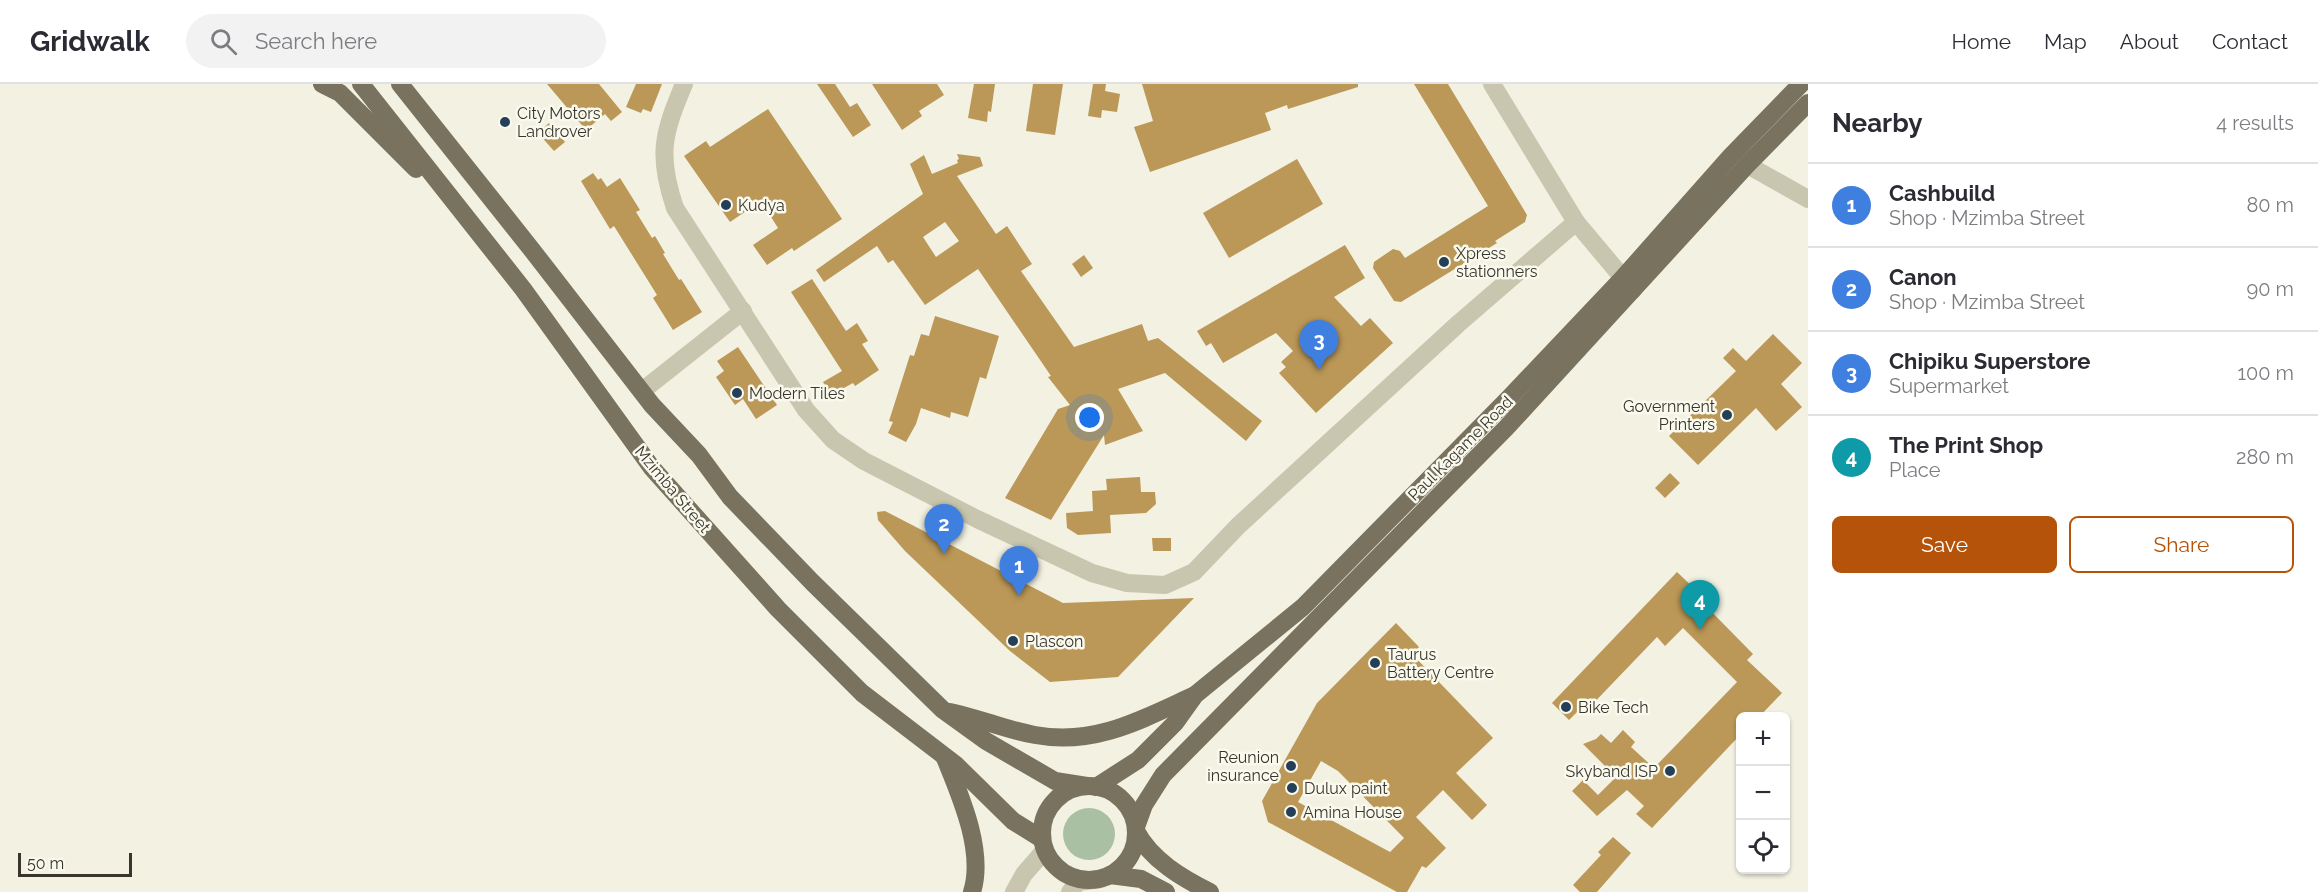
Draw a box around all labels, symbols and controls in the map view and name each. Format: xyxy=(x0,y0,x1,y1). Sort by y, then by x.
search box xyxy=(186,14,606,68)
text: Gridwalk xyxy=(30,25,150,58)
icon: search xyxy=(207,25,240,58)
text: Search here xyxy=(255,28,377,54)
text: Home xyxy=(1952,29,2011,54)
text: Map xyxy=(2044,29,2087,54)
text: About xyxy=(2120,29,2179,54)
text: Contact xyxy=(2212,29,2288,54)
place label: City Motors Landrover xyxy=(517,104,601,141)
text: Nearby xyxy=(1832,108,1922,138)
text: 4 results xyxy=(2216,111,2294,135)
marker: City Motors Landrover xyxy=(498,115,512,129)
text: Cashbuild xyxy=(1889,180,1995,206)
text: 1 xyxy=(1847,193,1856,217)
text: 80 m xyxy=(2246,193,2294,217)
place label: Kudya xyxy=(738,196,785,215)
marker: Kudya xyxy=(719,198,733,212)
text: Shop · Mzimba Street xyxy=(1889,206,2085,230)
place label: Xpress stationners xyxy=(1456,244,1538,281)
marker: Xpress stationners xyxy=(1437,255,1451,269)
text: Canon xyxy=(1889,264,1957,290)
text: 2 xyxy=(1846,277,1857,301)
text: 90 m xyxy=(2247,277,2294,301)
text: Shop · Mzimba Street xyxy=(1889,290,2085,314)
pin: 3 xyxy=(1300,320,1338,370)
text: Chipiku Superstore xyxy=(1889,348,2090,374)
text: 3 xyxy=(1846,361,1857,385)
text: 100 m xyxy=(2237,361,2294,385)
text: Supermarket xyxy=(1889,374,2009,398)
place label: Modern Tiles xyxy=(749,384,845,403)
marker: Modern Tiles xyxy=(730,386,744,400)
street label: Paul Kagame Road xyxy=(1404,392,1517,505)
place label: Government Printers xyxy=(1623,397,1716,434)
your location xyxy=(1075,403,1104,432)
marker: Government Printers xyxy=(1720,408,1734,422)
text: The Print Shop xyxy=(1889,432,2043,458)
street label: Mzimba Street xyxy=(631,442,715,537)
text: 4 xyxy=(1846,445,1857,469)
text: 280 m xyxy=(2236,445,2294,469)
text: Place xyxy=(1889,458,1940,482)
pin: 2 xyxy=(924,504,964,554)
button: Save xyxy=(1832,516,2057,573)
button: Share xyxy=(2069,516,2294,573)
pin: 1 xyxy=(1000,546,1038,596)
pin: 4 xyxy=(1680,580,1720,630)
place label: Plascon xyxy=(1025,632,1083,651)
marker: Plascon xyxy=(1006,634,1020,648)
place label: Taurus Battery Centre xyxy=(1387,645,1494,682)
marker: Taurus Battery Centre xyxy=(1368,656,1382,670)
place label: Bike Tech xyxy=(1578,698,1649,717)
marker: Bike Tech xyxy=(1559,700,1573,714)
map controls xyxy=(1736,712,1790,874)
button: + xyxy=(1736,712,1790,766)
place label: Reunion insurance xyxy=(1207,748,1279,785)
marker: Reunion insurance xyxy=(1284,759,1298,773)
place label: Skyband ISP xyxy=(1566,762,1658,781)
marker: Skyband ISP xyxy=(1663,764,1677,778)
button: − xyxy=(1736,766,1790,820)
place label: Dulux paint xyxy=(1304,779,1388,798)
marker: Dulux paint xyxy=(1285,781,1299,795)
place label: Amina House xyxy=(1303,803,1402,822)
marker: Amina House xyxy=(1284,805,1298,819)
button: locate xyxy=(1736,820,1790,874)
scale bar xyxy=(18,850,132,878)
text: 50 m xyxy=(27,854,64,873)

